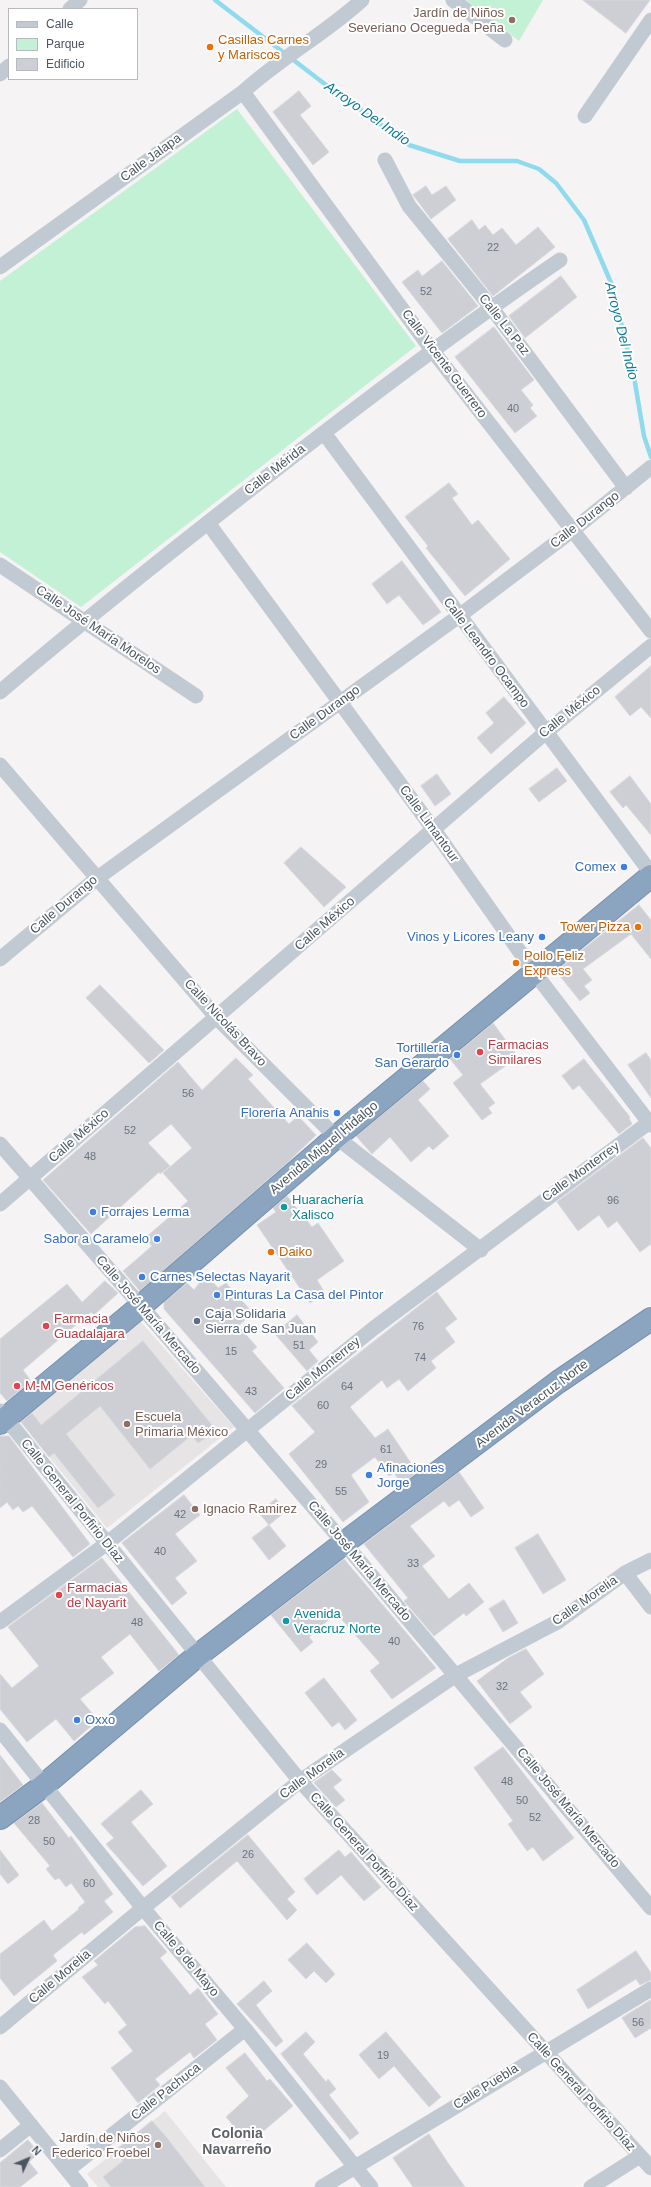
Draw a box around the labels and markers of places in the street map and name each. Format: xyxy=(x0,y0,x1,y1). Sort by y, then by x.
place label: Jardín de Niños Severiano Ocegueda Peña xyxy=(348,5,504,36)
marker: Jardín de Niños Severiano Ocegueda Peña xyxy=(507,15,517,25)
place label: Casillas Carnes y Mariscos xyxy=(218,32,309,63)
marker: Casillas Carnes y Mariscos xyxy=(205,42,215,52)
place label: Comex xyxy=(575,859,616,875)
marker: Comex xyxy=(619,862,629,872)
place label: Tower Pizza xyxy=(560,919,630,935)
marker: Tower Pizza xyxy=(633,922,643,932)
place label: Vinos y Licores Leany xyxy=(407,929,534,945)
marker: Vinos y Licores Leany xyxy=(537,932,547,942)
place label: Pollo Feliz Express xyxy=(524,948,584,979)
marker: Pollo Feliz Express xyxy=(511,958,521,968)
place label: Farmacias Similares xyxy=(488,1037,549,1068)
place label: Tortillería San Gerardo xyxy=(375,1040,449,1071)
marker: Farmacias Similares xyxy=(475,1047,485,1057)
marker: Tortillería San Gerardo xyxy=(452,1050,462,1060)
place label: Florería Anahis xyxy=(241,1105,329,1121)
marker: Florería Anahis xyxy=(332,1108,342,1118)
place label: Huarachería Xalisco xyxy=(292,1192,364,1223)
marker: Huarachería Xalisco xyxy=(279,1202,289,1212)
place label: Forrajes Lerma xyxy=(101,1204,189,1220)
marker: Forrajes Lerma xyxy=(88,1207,98,1217)
place label: Sabor a Caramelo xyxy=(44,1231,149,1247)
marker: Sabor a Caramelo xyxy=(152,1234,162,1244)
place label: Daiko xyxy=(279,1244,312,1260)
marker: Daiko xyxy=(266,1247,276,1257)
place label: Carnes Selectas Nayarit xyxy=(150,1269,290,1285)
marker: Carnes Selectas Nayarit xyxy=(137,1272,147,1282)
place label: Pinturas La Casa del Pintor xyxy=(225,1287,383,1303)
marker: Pinturas La Casa del Pintor xyxy=(212,1290,222,1300)
place label: Caja Solidaria Sierra de San Juan xyxy=(205,1306,316,1337)
place label: Farmacia Guadalajara xyxy=(54,1311,125,1342)
marker: Caja Solidaria Sierra de San Juan xyxy=(192,1316,202,1326)
marker: Farmacia Guadalajara xyxy=(41,1321,51,1331)
place label: M-M Genéricos xyxy=(25,1378,114,1394)
marker: M-M Genéricos xyxy=(12,1381,22,1391)
place label: Escuela Primaria México xyxy=(135,1409,228,1440)
marker: Escuela Primaria México xyxy=(122,1419,132,1429)
place label: Afinaciones Jorge xyxy=(377,1460,444,1491)
marker: Afinaciones Jorge xyxy=(364,1470,374,1480)
place label: Ignacio Ramirez xyxy=(203,1501,297,1517)
marker: Ignacio Ramirez xyxy=(190,1504,200,1514)
place label: Farmacias de Nayarit xyxy=(67,1580,128,1611)
marker: Farmacias de Nayarit xyxy=(54,1590,64,1600)
place label: Avenida Veracruz Norte xyxy=(294,1606,381,1637)
marker: Avenida Veracruz Norte xyxy=(281,1616,291,1626)
place label: Oxxo xyxy=(85,1712,115,1728)
marker: Oxxo xyxy=(72,1715,82,1725)
place label: Jardín de Niños Federico Froebel xyxy=(52,2130,150,2161)
marker: Jardín de Niños Federico Froebel xyxy=(153,2140,163,2150)

